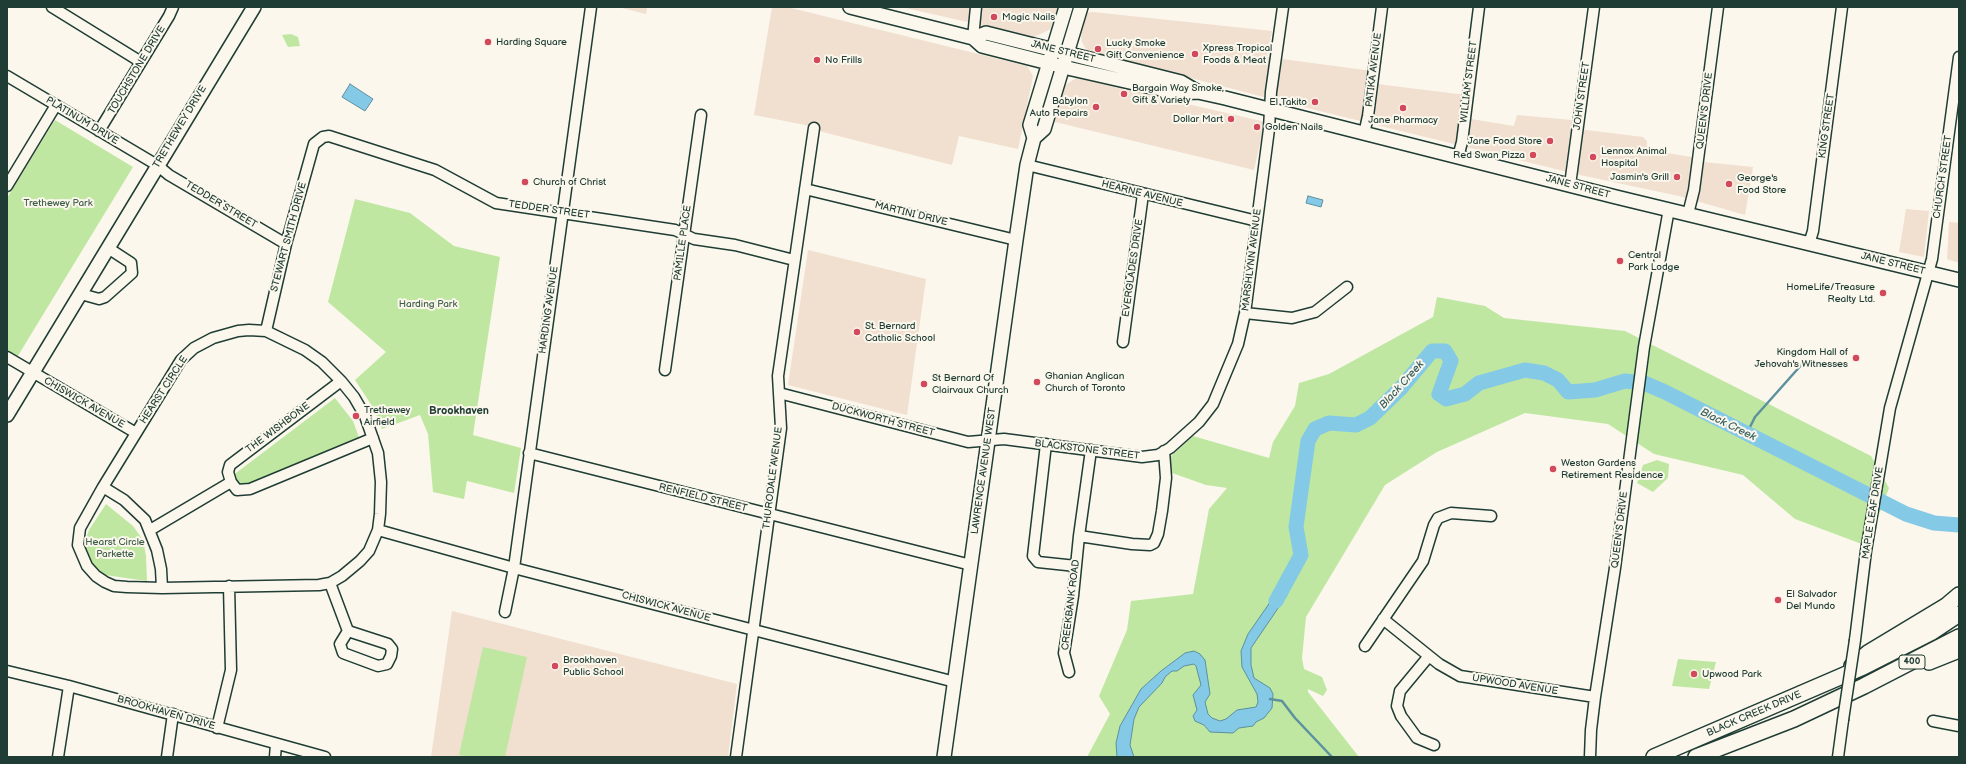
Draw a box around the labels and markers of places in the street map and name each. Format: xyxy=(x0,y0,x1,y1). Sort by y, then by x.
place label: Magic Nails xyxy=(1002,11,1055,23)
marker: Magic Nails xyxy=(989,12,999,22)
place label: Harding Square xyxy=(496,36,567,48)
marker: Harding Square xyxy=(483,37,493,47)
place label: Lucky Smoke Gift Convenience xyxy=(1106,37,1185,60)
place label: Xpress Tropical Foods & Meat xyxy=(1203,42,1272,66)
marker: Lucky Smoke Gift Convenience xyxy=(1093,44,1103,54)
marker: Xpress Tropical Foods & Meat xyxy=(1190,49,1200,59)
place label: No Frills xyxy=(825,54,862,66)
marker: No Frills xyxy=(812,55,822,65)
place label: Bargain Way Smoke, Gift & Variety xyxy=(1132,82,1224,106)
marker: Bargain Way Smoke, Gift & Variety xyxy=(1119,89,1129,99)
place label: Babylon Auto Repairs xyxy=(1030,95,1088,118)
place label: El Takito xyxy=(1269,96,1307,108)
marker: El Takito xyxy=(1310,97,1320,107)
marker: Babylon Auto Repairs xyxy=(1091,102,1101,112)
marker: Jane Pharmacy xyxy=(1398,103,1408,113)
place label: Dollar Mart xyxy=(1173,113,1223,125)
marker: Dollar Mart xyxy=(1226,114,1236,124)
place label: Jane Pharmacy xyxy=(1368,114,1438,126)
place label: Golden Nails xyxy=(1265,121,1323,133)
marker: Golden Nails xyxy=(1252,122,1262,132)
place label: Jane Food Store xyxy=(1468,135,1542,147)
marker: Jane Food Store xyxy=(1545,136,1555,146)
place label: Lennox Animal Hospital xyxy=(1601,145,1667,168)
place label: Red Swan Pizza xyxy=(1453,149,1525,161)
marker: Red Swan Pizza xyxy=(1528,150,1538,160)
marker: Lennox Animal Hospital xyxy=(1588,152,1598,162)
place label: Jasmin's Grill xyxy=(1610,171,1669,183)
marker: Jasmin's Grill xyxy=(1672,172,1682,182)
place label: George's Food Store xyxy=(1737,172,1786,196)
place label: Church of Christ xyxy=(533,176,606,188)
marker: Church of Christ xyxy=(520,177,530,187)
marker: George's Food Store xyxy=(1724,179,1734,189)
place label: Central Park Lodge xyxy=(1628,249,1679,272)
marker: Central Park Lodge xyxy=(1615,256,1625,266)
place label: HomeLife/Treasure Realty Ltd. xyxy=(1786,281,1875,304)
marker: HomeLife/Treasure Realty Ltd. xyxy=(1878,288,1888,298)
place label: St. Bernard Catholic School xyxy=(865,320,935,344)
marker: St. Bernard Catholic School xyxy=(852,327,862,337)
place label: Kingdom Hall of Jehovah's Witnesses xyxy=(1755,346,1848,370)
marker: Kingdom Hall of Jehovah's Witnesses xyxy=(1851,353,1861,363)
place label: Ghanian Anglican Church of Toronto xyxy=(1045,370,1125,394)
place label: St Bernard Of Clairvaux Church xyxy=(932,372,1009,396)
marker: Ghanian Anglican Church of Toronto xyxy=(1032,377,1042,387)
marker: St Bernard Of Clairvaux Church xyxy=(919,379,929,389)
place label: Trethewey Airfield xyxy=(364,404,410,428)
marker: Trethewey Airfield xyxy=(351,411,361,421)
place label: Weston Gardens Retirement Residence xyxy=(1561,457,1663,480)
marker: Weston Gardens Retirement Residence xyxy=(1548,464,1558,474)
place label: El Salvador Del Mundo xyxy=(1786,588,1837,612)
marker: El Salvador Del Mundo xyxy=(1773,595,1783,605)
place label: Brookhaven Public School xyxy=(563,654,624,678)
marker: Brookhaven Public School xyxy=(550,661,560,671)
place label: Upwood Park xyxy=(1702,668,1762,680)
marker: Upwood Park xyxy=(1689,669,1699,679)

